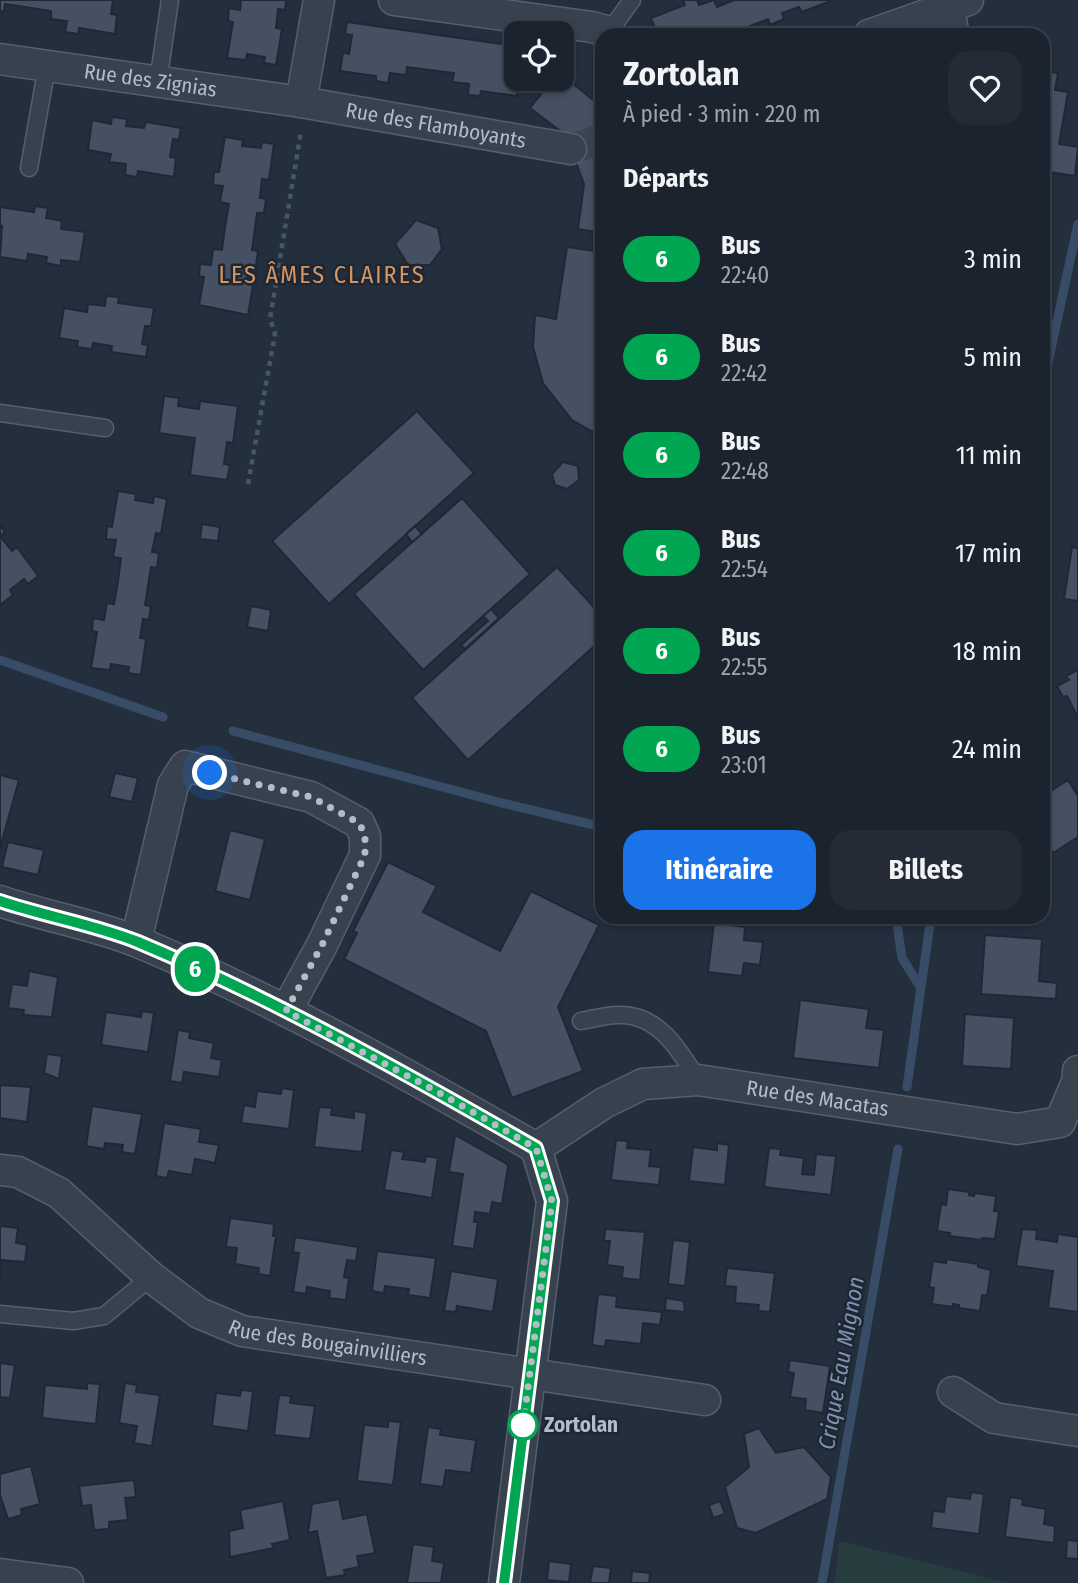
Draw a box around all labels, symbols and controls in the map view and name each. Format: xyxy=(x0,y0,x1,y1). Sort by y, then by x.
map controls xyxy=(504,21,574,91)
button: locate xyxy=(504,21,574,91)
button: heart xyxy=(948,51,1022,125)
text: Zortolan xyxy=(623,54,739,94)
street label: Rue des Zignias xyxy=(82,58,219,103)
street label: Rue des Flamboyants xyxy=(344,97,528,154)
text: À pied · 3 min · 220 m xyxy=(623,100,820,128)
text: Départs xyxy=(623,163,709,194)
text: Bus xyxy=(721,230,760,261)
text: 3 min xyxy=(964,244,1022,275)
text: 6 xyxy=(655,245,668,273)
district label: LES ÂMES CLAIRES xyxy=(218,261,426,289)
text: 22:40 xyxy=(721,261,769,289)
text: Bus xyxy=(721,328,760,359)
text: 5 min xyxy=(964,342,1022,373)
text: 6 xyxy=(655,343,668,371)
text: 22:42 xyxy=(721,359,767,387)
text: Bus xyxy=(721,426,760,457)
text: 11 min xyxy=(956,440,1022,471)
text: 6 xyxy=(655,441,668,469)
text: 22:48 xyxy=(721,457,769,485)
text: Bus xyxy=(721,524,760,555)
text: 17 min xyxy=(955,538,1022,569)
text: 6 xyxy=(655,539,668,567)
text: 22:54 xyxy=(721,555,768,583)
text: Bus xyxy=(721,622,760,653)
text: 18 min xyxy=(953,636,1022,667)
text: 6 xyxy=(655,637,668,665)
text: 22:55 xyxy=(721,653,767,681)
text: Bus xyxy=(721,720,760,751)
text: 24 min xyxy=(952,734,1022,765)
text: 6 xyxy=(655,735,668,763)
text: 23:01 xyxy=(721,751,767,779)
your location xyxy=(192,755,227,790)
button: Itinéraire xyxy=(623,830,816,910)
button: Billets xyxy=(830,830,1022,910)
line badge: 6 xyxy=(172,946,218,992)
text: 6 xyxy=(189,955,201,983)
street label: Rue des Macatas xyxy=(745,1075,890,1122)
water label: Crique Eau Mignon xyxy=(812,1274,870,1452)
street label: Rue des Bougainvilliers xyxy=(225,1314,429,1371)
marker: Zortolan xyxy=(508,1410,538,1440)
place label: Zortolan xyxy=(544,1412,618,1438)

